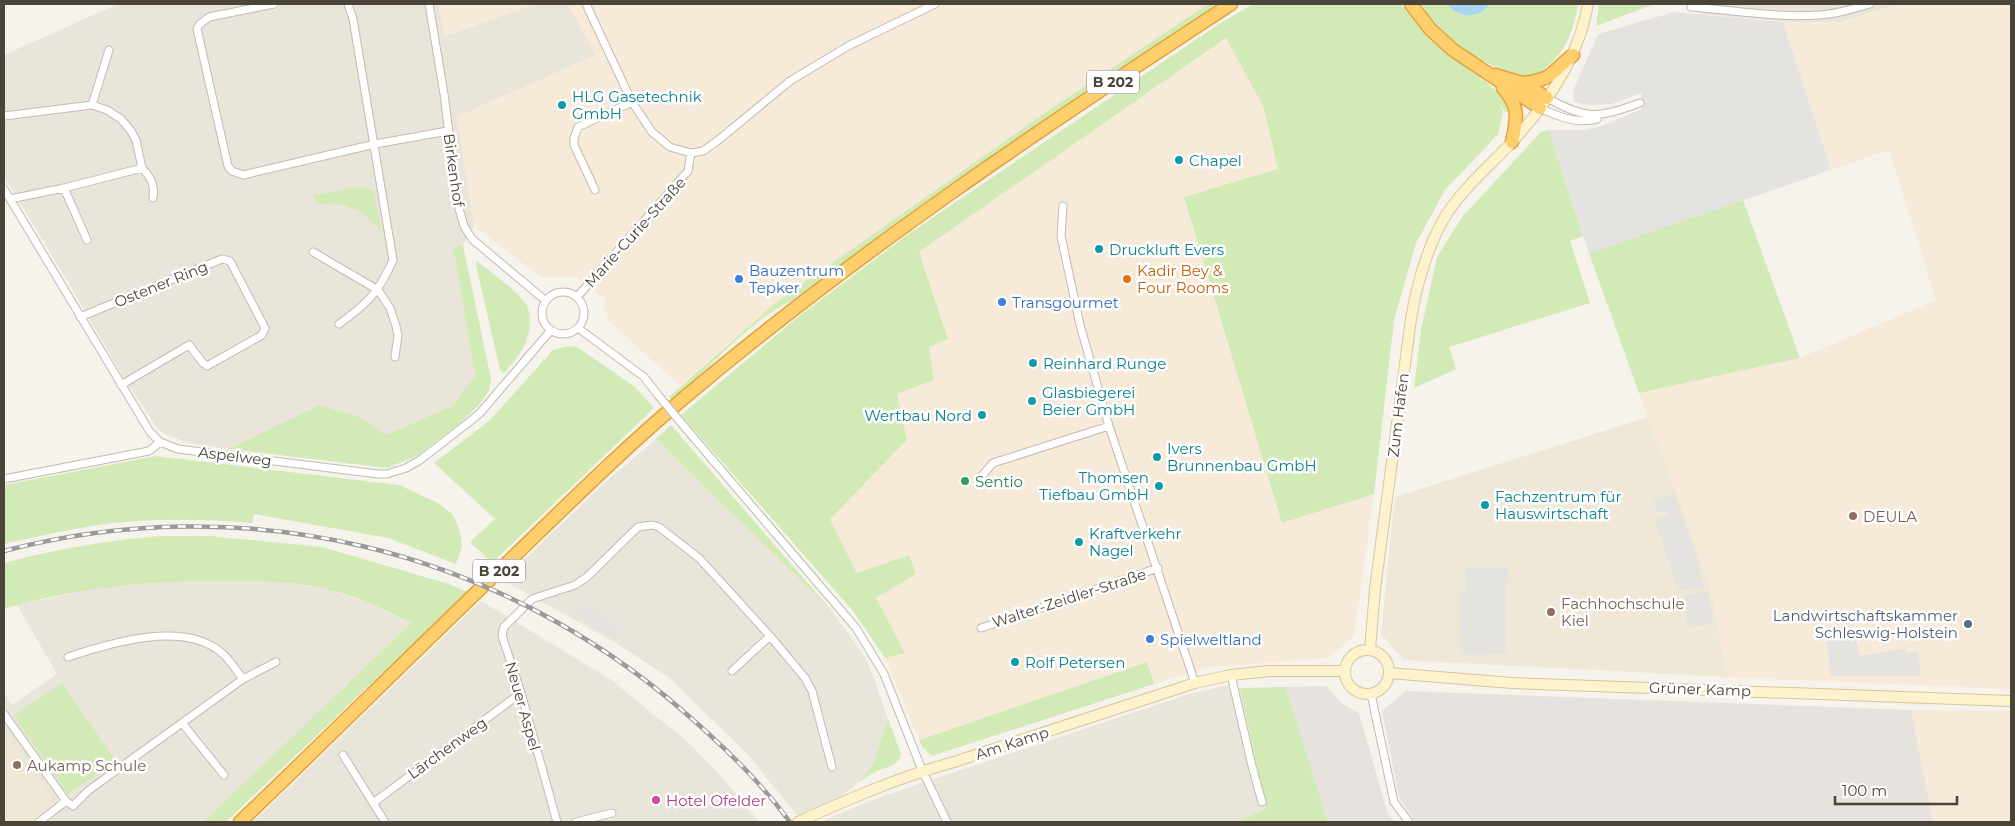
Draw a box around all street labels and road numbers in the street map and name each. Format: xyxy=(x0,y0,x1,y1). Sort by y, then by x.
road number: B 202 xyxy=(1087,70,1139,94)
street label: Birkenhof xyxy=(439,132,469,209)
street label: Marie-Curie-Straße xyxy=(580,173,690,291)
street label: Ostener Ring xyxy=(111,257,211,311)
street label: Zum Hafen xyxy=(1383,372,1413,458)
street label: Aspelweg xyxy=(197,442,273,470)
road number: B 202 xyxy=(473,560,525,582)
street label: Walter-Zeidler-Straße xyxy=(990,564,1148,632)
street label: Neuer Aspel xyxy=(501,659,545,753)
street label: Grüner Kamp xyxy=(1649,678,1751,700)
street label: Lärchenweg xyxy=(404,713,490,783)
street label: Am Kamp xyxy=(973,722,1051,764)

